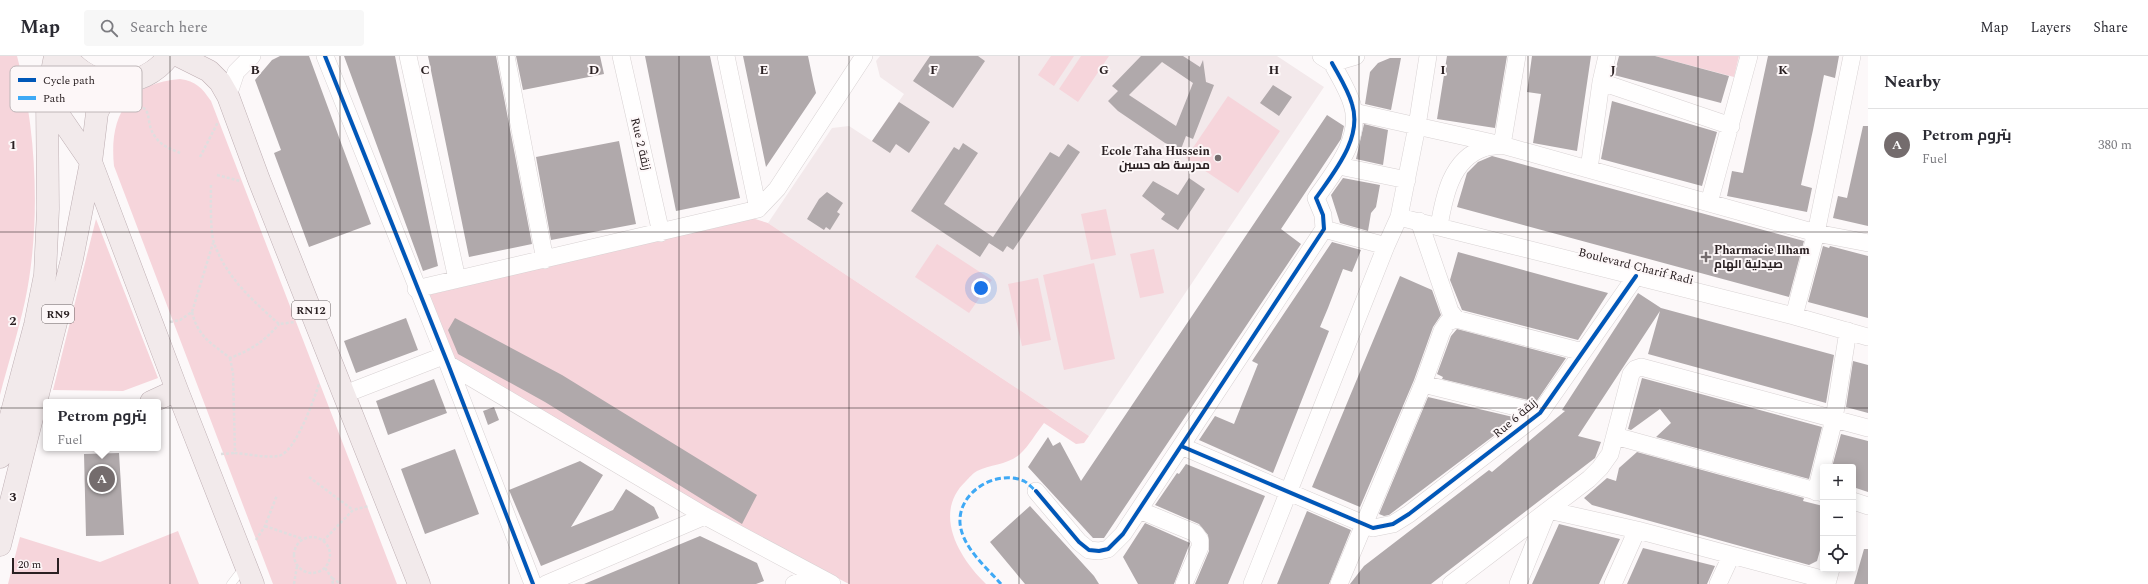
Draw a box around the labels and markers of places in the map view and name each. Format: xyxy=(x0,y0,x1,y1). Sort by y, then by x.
place label: Ecole Taha Hussein مدرسة طه حسين xyxy=(1101,142,1211,175)
marker: Ecole Taha Hussein مدرسة طه حسين xyxy=(1213,153,1223,163)
place label: Pharmacie Ilham صيدلية الهام xyxy=(1714,241,1810,274)
marker: Pharmacie Ilham صيدلية الهام xyxy=(1701,252,1711,262)
pin: A xyxy=(89,464,115,494)

